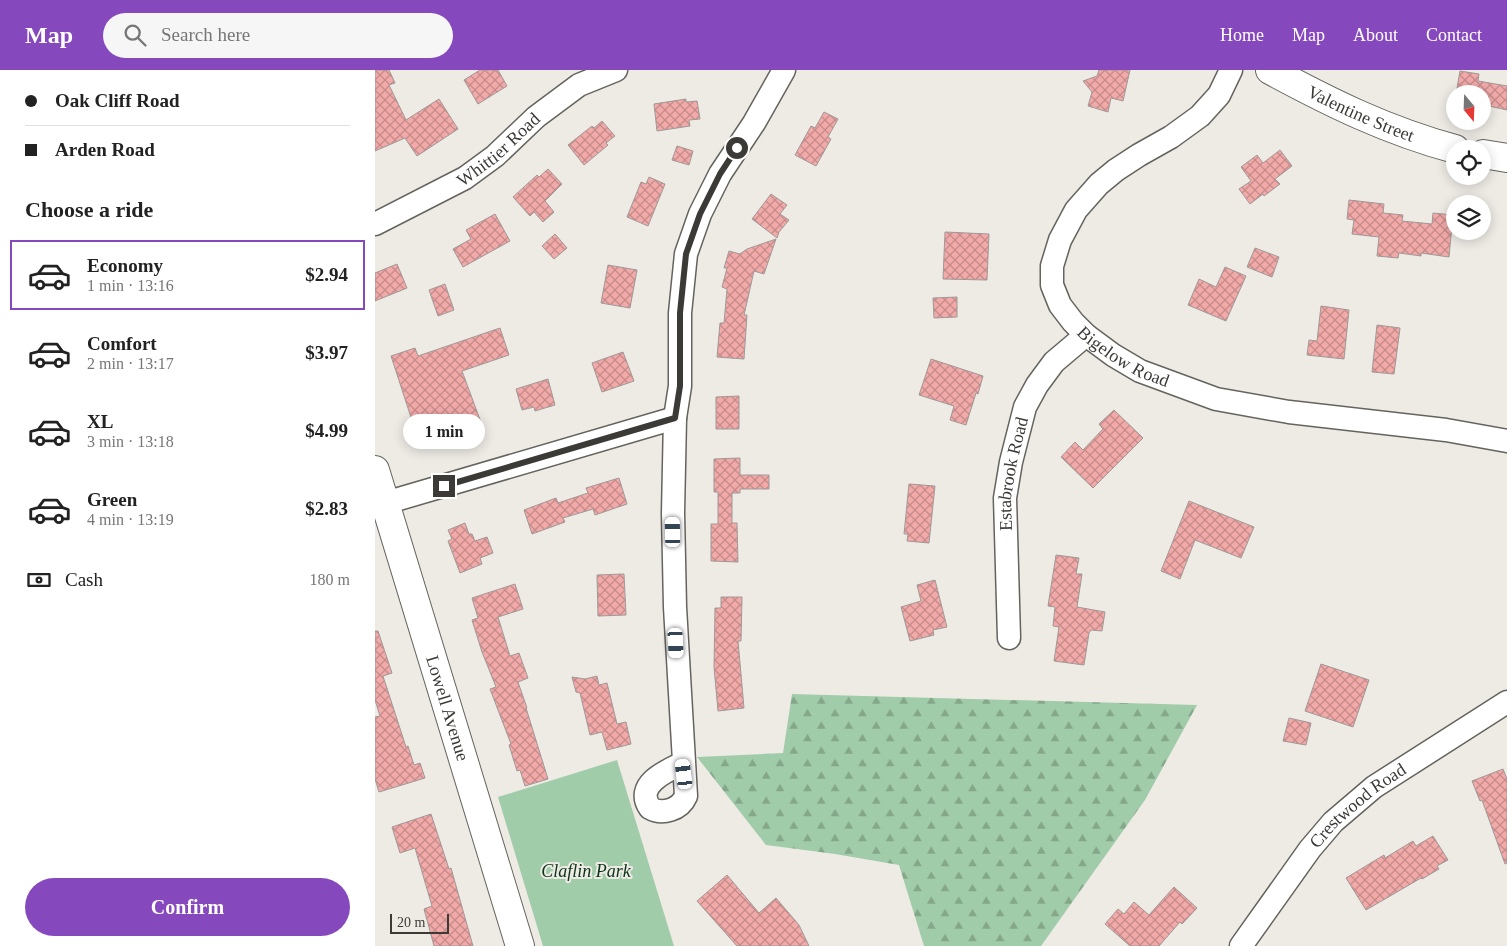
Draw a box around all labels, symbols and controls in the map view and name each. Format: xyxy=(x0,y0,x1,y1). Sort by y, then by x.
search box xyxy=(103,13,453,58)
icon: search xyxy=(121,21,149,49)
text: Map xyxy=(25,22,73,48)
text: Search here xyxy=(161,24,250,45)
text: Home xyxy=(1220,25,1264,45)
text: Map xyxy=(1292,25,1325,45)
text: About xyxy=(1353,25,1398,45)
text: Contact xyxy=(1426,25,1482,45)
street label: Valentine Street xyxy=(1304,81,1417,146)
north arrow xyxy=(1446,85,1491,130)
map controls xyxy=(1446,85,1491,240)
text: Oak Cliff Road xyxy=(55,90,180,111)
street label: Whittier Road xyxy=(453,109,544,190)
route start xyxy=(726,137,748,159)
text: Arden Road xyxy=(55,139,155,160)
button: locate xyxy=(1446,140,1491,185)
button: layers xyxy=(1446,195,1491,240)
text: Choose a ride xyxy=(25,197,153,222)
icon: car xyxy=(27,253,72,298)
text: Economy xyxy=(87,255,163,276)
text: $2.94 xyxy=(305,264,348,285)
text: 1 min · 13:16 xyxy=(87,277,174,294)
street label: Bigelow Road xyxy=(1073,322,1172,391)
icon: car xyxy=(27,331,72,376)
text: Comfort xyxy=(87,333,157,354)
text: $3.97 xyxy=(305,342,348,363)
text: 2 min · 13:17 xyxy=(87,355,174,372)
icon: car xyxy=(27,409,72,454)
text: XL xyxy=(87,411,113,432)
callout: 1 min xyxy=(403,414,485,448)
street label: Estabrook Road xyxy=(995,415,1032,531)
text: $4.99 xyxy=(305,420,348,441)
text: 1 min xyxy=(425,423,463,440)
text: 3 min · 13:18 xyxy=(87,433,174,450)
route end xyxy=(433,475,455,497)
icon: car xyxy=(27,487,72,532)
text: Green xyxy=(87,489,137,510)
text: $2.83 xyxy=(305,498,348,519)
text: 4 min · 13:19 xyxy=(87,511,174,528)
car xyxy=(665,517,680,547)
icon: cash xyxy=(25,566,53,594)
text: Cash xyxy=(65,569,103,590)
text: 180 m xyxy=(310,571,350,588)
car xyxy=(667,628,684,658)
street label: Lowell Avenue xyxy=(422,653,473,763)
car xyxy=(674,758,693,790)
street label: Crestwood Road xyxy=(1305,759,1410,852)
park label: Claflin Park xyxy=(541,861,632,881)
button: Confirm xyxy=(25,878,350,936)
scale bar xyxy=(390,911,449,934)
text: 20 m xyxy=(397,915,425,930)

